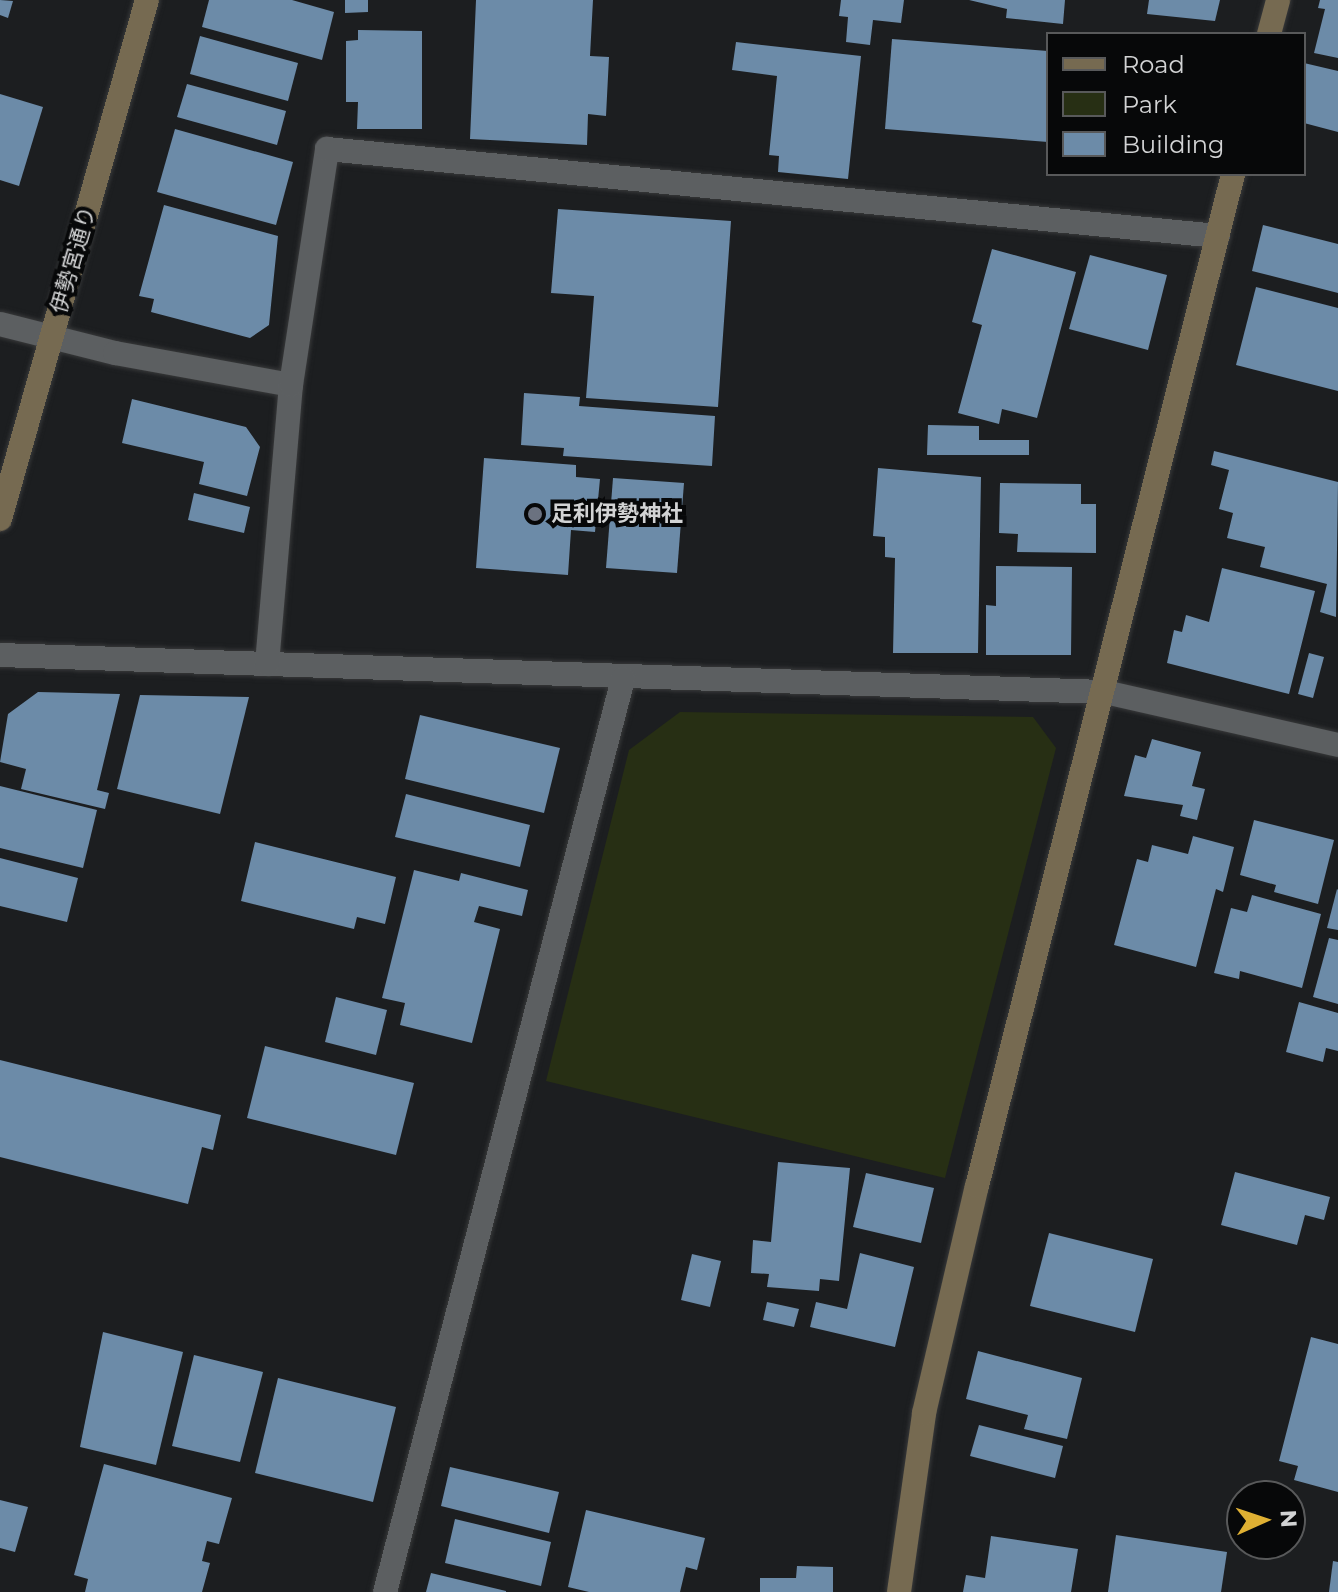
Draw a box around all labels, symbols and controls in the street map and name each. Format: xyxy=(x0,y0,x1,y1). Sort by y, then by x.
legend xyxy=(1046,32,1306,176)
text: Road xyxy=(1122,50,1185,79)
text: Park xyxy=(1122,90,1177,119)
text: Building xyxy=(1122,130,1225,159)
street label: 伊勢宮通り xyxy=(45,203,101,317)
place label: 足利伊勢神社 xyxy=(551,501,683,527)
marker: 足利伊勢神社 xyxy=(526,505,544,523)
north arrow xyxy=(1226,1480,1306,1560)
text: N xyxy=(1275,1509,1302,1528)

